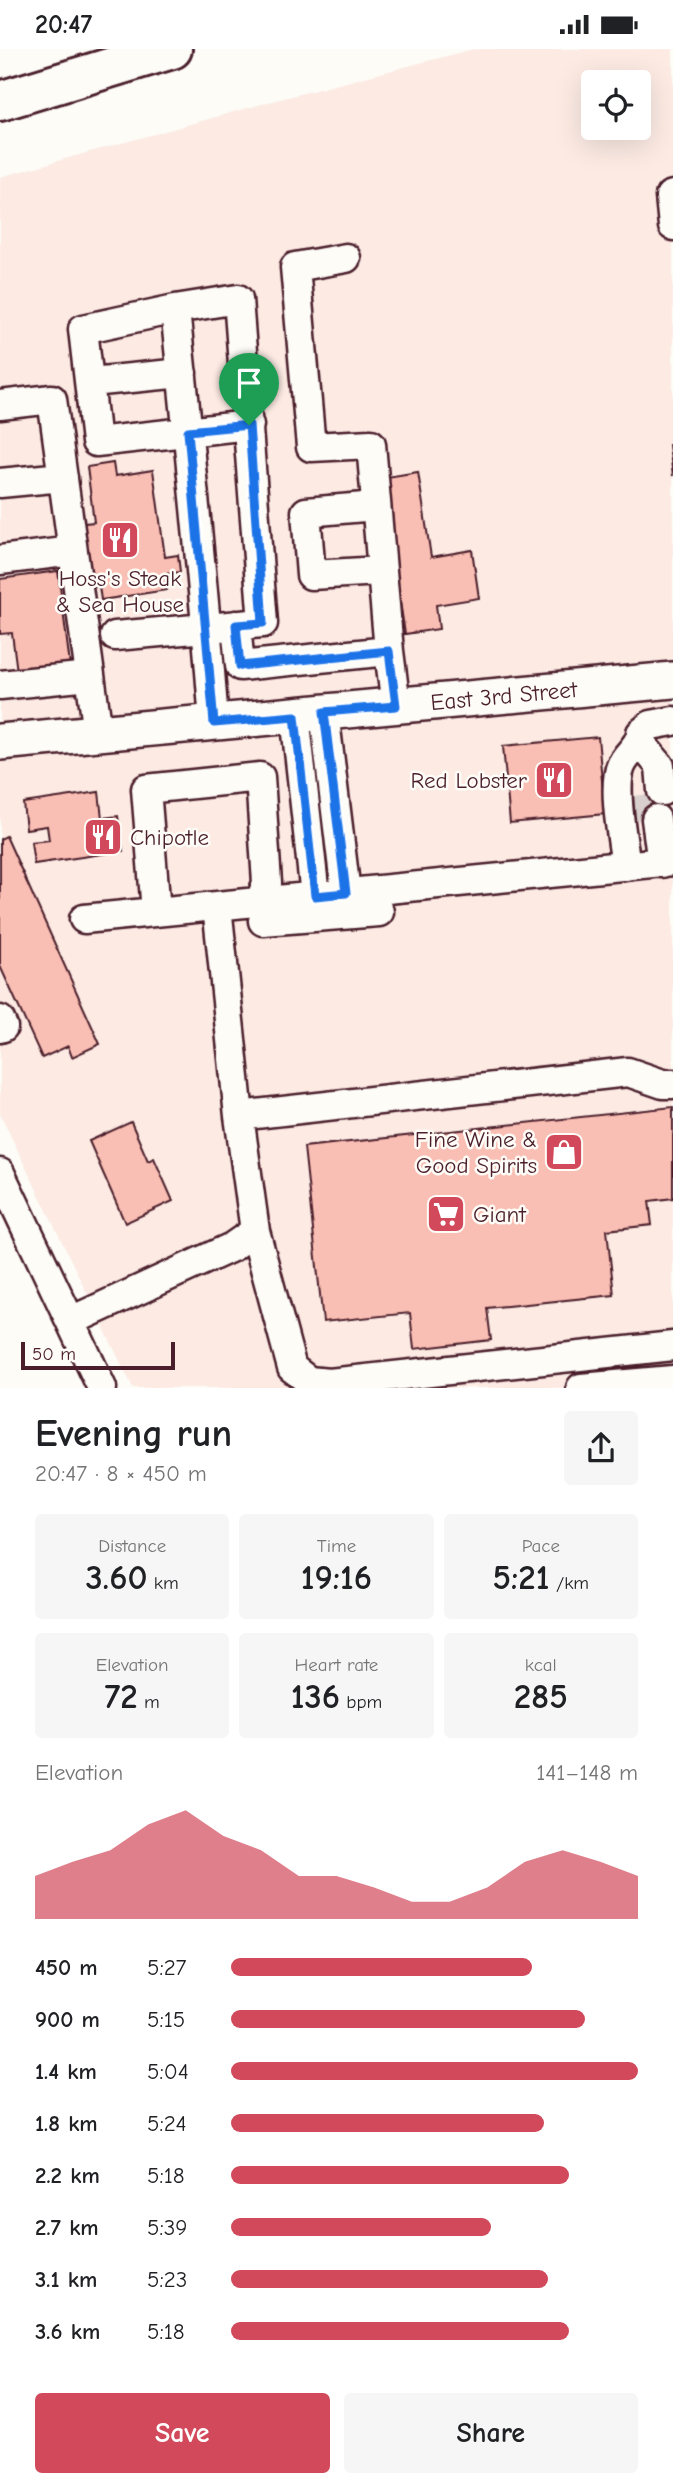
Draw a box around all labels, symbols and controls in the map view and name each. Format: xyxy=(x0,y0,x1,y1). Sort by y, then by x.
text: 20:47 xyxy=(35,10,92,40)
map controls xyxy=(581,70,651,140)
button: locate xyxy=(581,70,651,140)
pin xyxy=(219,353,279,425)
icon: arrive xyxy=(230,364,268,402)
restaurant icon: Hoss's Steak & Sea House xyxy=(99,519,141,561)
place label: Hoss's Steak & Sea House xyxy=(56,565,184,618)
street label: East 3rd Street xyxy=(429,675,580,716)
restaurant icon: Red Lobster xyxy=(533,759,575,801)
place label: Red Lobster xyxy=(411,767,528,794)
restaurant icon: Chipotle xyxy=(82,816,124,858)
place label: Chipotle xyxy=(130,824,209,851)
place label: Fine Wine & Good Spirits xyxy=(415,1126,537,1179)
shop icon: Fine Wine & Good Spirits xyxy=(543,1131,585,1173)
supermarket icon: Giant xyxy=(425,1193,467,1235)
place label: Giant xyxy=(473,1201,527,1228)
scale bar xyxy=(21,1339,175,1371)
text: 50 m xyxy=(32,1343,76,1365)
button: share xyxy=(564,1411,638,1485)
text: Evening run xyxy=(35,1412,232,1456)
text: 20:47 · 8 × 450 m xyxy=(35,1460,207,1487)
text: Distance xyxy=(98,1535,166,1557)
text: Time xyxy=(317,1535,356,1557)
text: Pace xyxy=(522,1535,560,1557)
text: 3.60 xyxy=(86,1557,147,1598)
text: 19:16 xyxy=(301,1557,372,1598)
text: 5:21 xyxy=(493,1557,550,1598)
text: km xyxy=(147,1572,179,1594)
text: /km xyxy=(550,1572,589,1594)
text: Elevation xyxy=(96,1654,169,1676)
text: Heart rate xyxy=(295,1654,378,1676)
text: kcal xyxy=(525,1654,557,1676)
text: 72 xyxy=(105,1676,138,1717)
text: 136 xyxy=(291,1676,340,1717)
text: 285 xyxy=(514,1676,568,1717)
text: m xyxy=(138,1691,160,1713)
text: bpm xyxy=(340,1691,382,1713)
text: Elevation xyxy=(35,1759,123,1786)
text: 141–148 m xyxy=(536,1759,638,1786)
text: 450 m xyxy=(35,1954,98,1981)
text: 5:27 xyxy=(147,1954,187,1981)
text: 900 m xyxy=(35,2006,100,2033)
text: 5:15 xyxy=(147,2006,185,2033)
text: 1.4 km xyxy=(35,2058,97,2085)
text: 5:04 xyxy=(147,2058,189,2085)
text: 1.8 km xyxy=(35,2110,98,2137)
text: 5:24 xyxy=(147,2110,187,2137)
text: 2.2 km xyxy=(35,2162,100,2189)
text: 5:18 xyxy=(147,2162,185,2189)
text: 2.7 km xyxy=(35,2214,99,2241)
text: 5:39 xyxy=(147,2214,187,2241)
text: 3.1 km xyxy=(35,2266,97,2293)
text: 5:23 xyxy=(147,2266,187,2293)
text: 3.6 km xyxy=(35,2318,100,2345)
text: 5:18 xyxy=(147,2318,185,2345)
button: Save xyxy=(35,2393,330,2473)
button: Share xyxy=(344,2393,638,2473)

